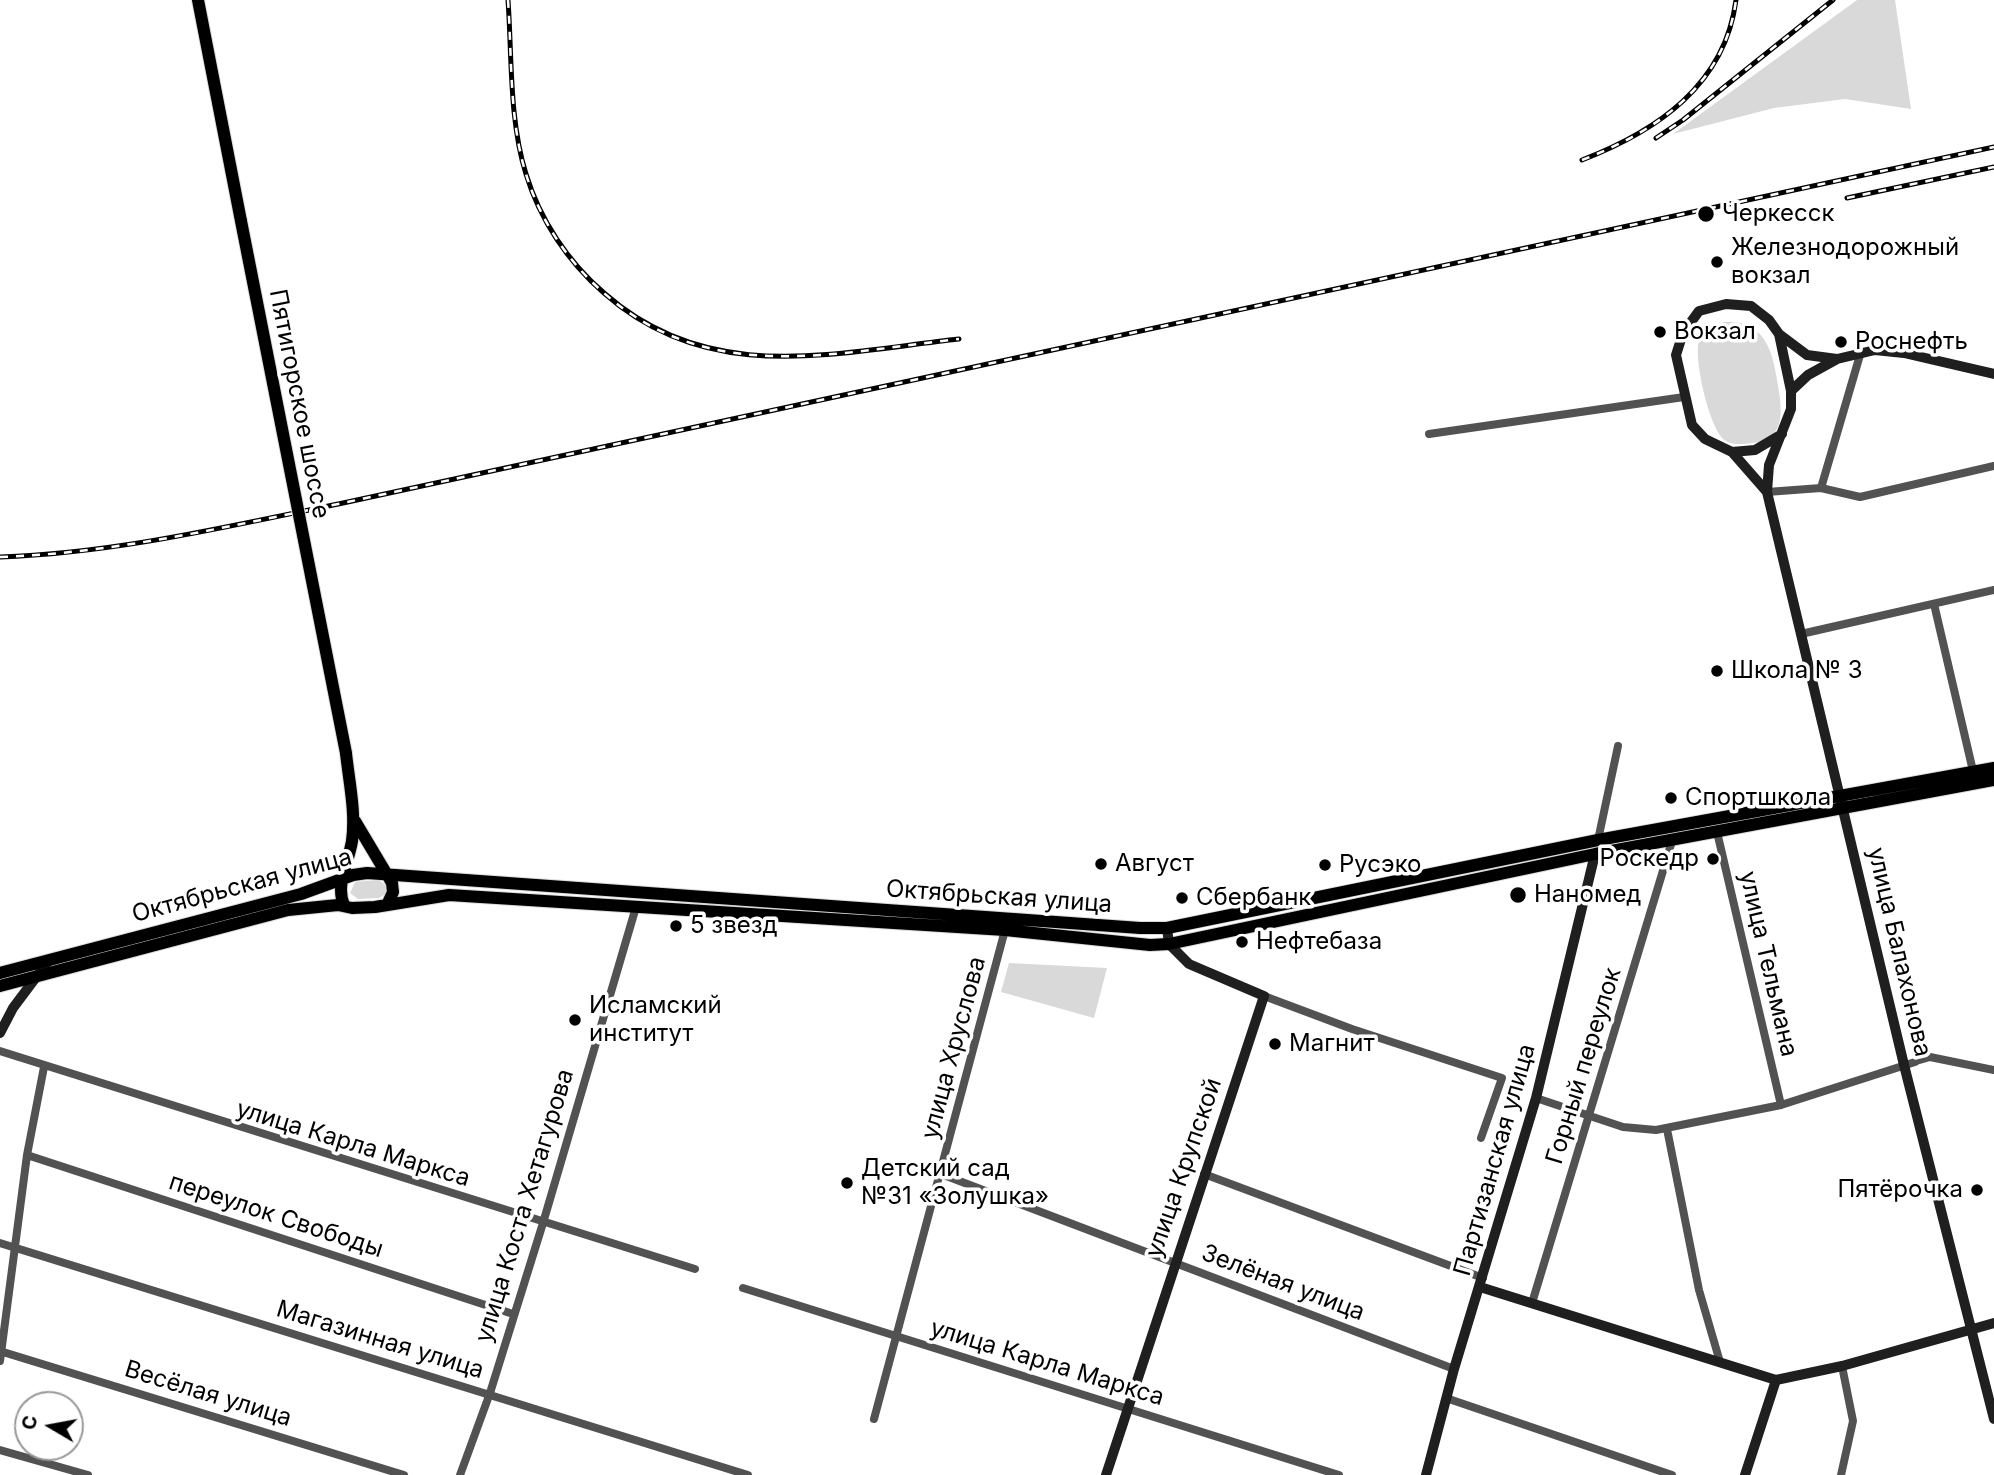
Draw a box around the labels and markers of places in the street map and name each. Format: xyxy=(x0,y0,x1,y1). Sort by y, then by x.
place label: Черкесск xyxy=(1722,200,1834,228)
marker: Черкесск xyxy=(1696,204,1716,224)
place label: Железнодорожный вокзал xyxy=(1731,234,1959,290)
marker: Железнодорожный вокзал xyxy=(1709,254,1725,270)
place label: Вокзал xyxy=(1674,318,1756,346)
marker: Вокзал xyxy=(1652,324,1668,340)
place label: Роснефть xyxy=(1855,328,1968,356)
marker: Роснефть xyxy=(1833,334,1849,350)
place label: Школа № 3 xyxy=(1731,657,1863,685)
marker: Школа № 3 xyxy=(1709,663,1725,679)
place label: Спортшкола xyxy=(1685,784,1831,812)
marker: Спортшкола xyxy=(1663,790,1679,806)
place label: Роскедр xyxy=(1599,845,1699,873)
place label: Август xyxy=(1115,850,1194,878)
place label: Русэко xyxy=(1339,851,1421,879)
marker: Роскедр xyxy=(1705,851,1721,867)
marker: Август xyxy=(1093,856,1109,872)
marker: Русэко xyxy=(1317,857,1333,873)
place label: Наномед xyxy=(1534,881,1641,909)
place label: Сбербанк xyxy=(1196,884,1311,912)
marker: Наномед xyxy=(1508,885,1528,905)
marker: Сбербанк xyxy=(1174,890,1190,906)
place label: 5 звезд xyxy=(690,912,778,940)
marker: 5 звезд xyxy=(668,918,684,934)
place label: Нефтебаза xyxy=(1256,928,1382,956)
marker: Нефтебаза xyxy=(1234,934,1250,950)
place label: Исламский институт xyxy=(589,992,722,1048)
marker: Исламский институт xyxy=(567,1012,583,1028)
place label: Магнит xyxy=(1289,1030,1375,1058)
marker: Магнит xyxy=(1267,1036,1283,1052)
place label: Детский сад №31 «Золушка» xyxy=(861,1155,1049,1211)
marker: Детский сад №31 «Золушка» xyxy=(839,1175,855,1191)
place label: Пятёрочка xyxy=(1837,1176,1963,1204)
marker: Пятёрочка xyxy=(1969,1182,1985,1198)

